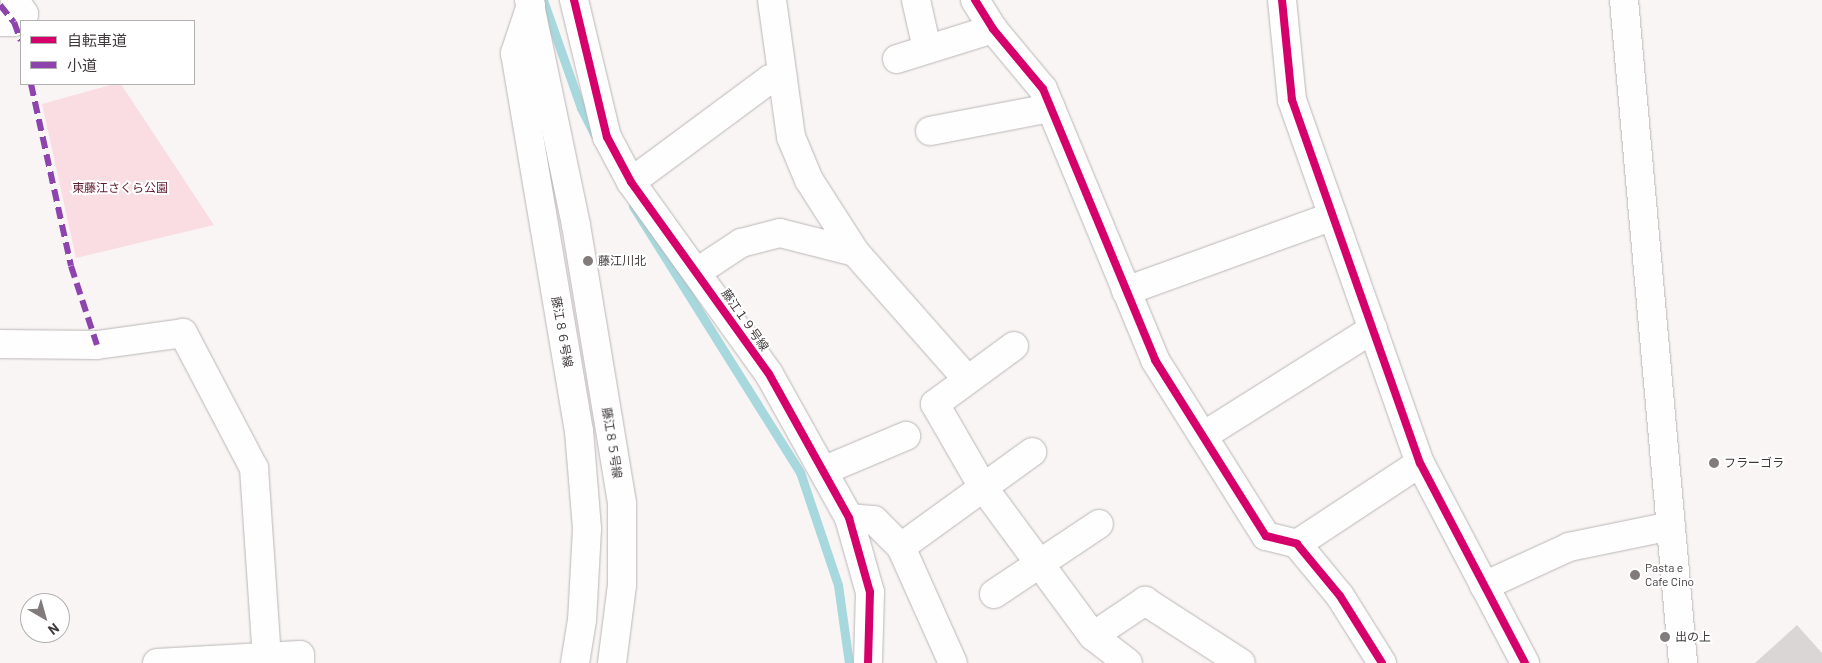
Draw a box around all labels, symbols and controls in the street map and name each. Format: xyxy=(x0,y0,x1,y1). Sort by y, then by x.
legend xyxy=(20,20,195,85)
text: 自転車道 xyxy=(67,31,127,49)
text: 小道 xyxy=(67,56,97,74)
park label: 東藤江さくら公園 xyxy=(72,181,168,195)
place label: 藤江川北 xyxy=(598,254,646,268)
marker: 藤江川北 xyxy=(582,255,594,267)
street label: 藤江１９号線 xyxy=(718,286,772,354)
street label: 藤江８６号線 xyxy=(549,295,575,369)
street label: 藤江８５号線 xyxy=(599,406,625,480)
place label: フラーゴラ xyxy=(1724,456,1784,470)
marker: フラーゴラ xyxy=(1708,457,1720,469)
place label: Pasta e Cafe Cino xyxy=(1645,561,1694,589)
marker: Pasta e Cafe Cino xyxy=(1629,569,1641,581)
north arrow xyxy=(20,593,70,643)
text: N xyxy=(45,620,63,639)
place label: 出の上 xyxy=(1675,630,1711,644)
marker: 出の上 xyxy=(1659,631,1671,643)

